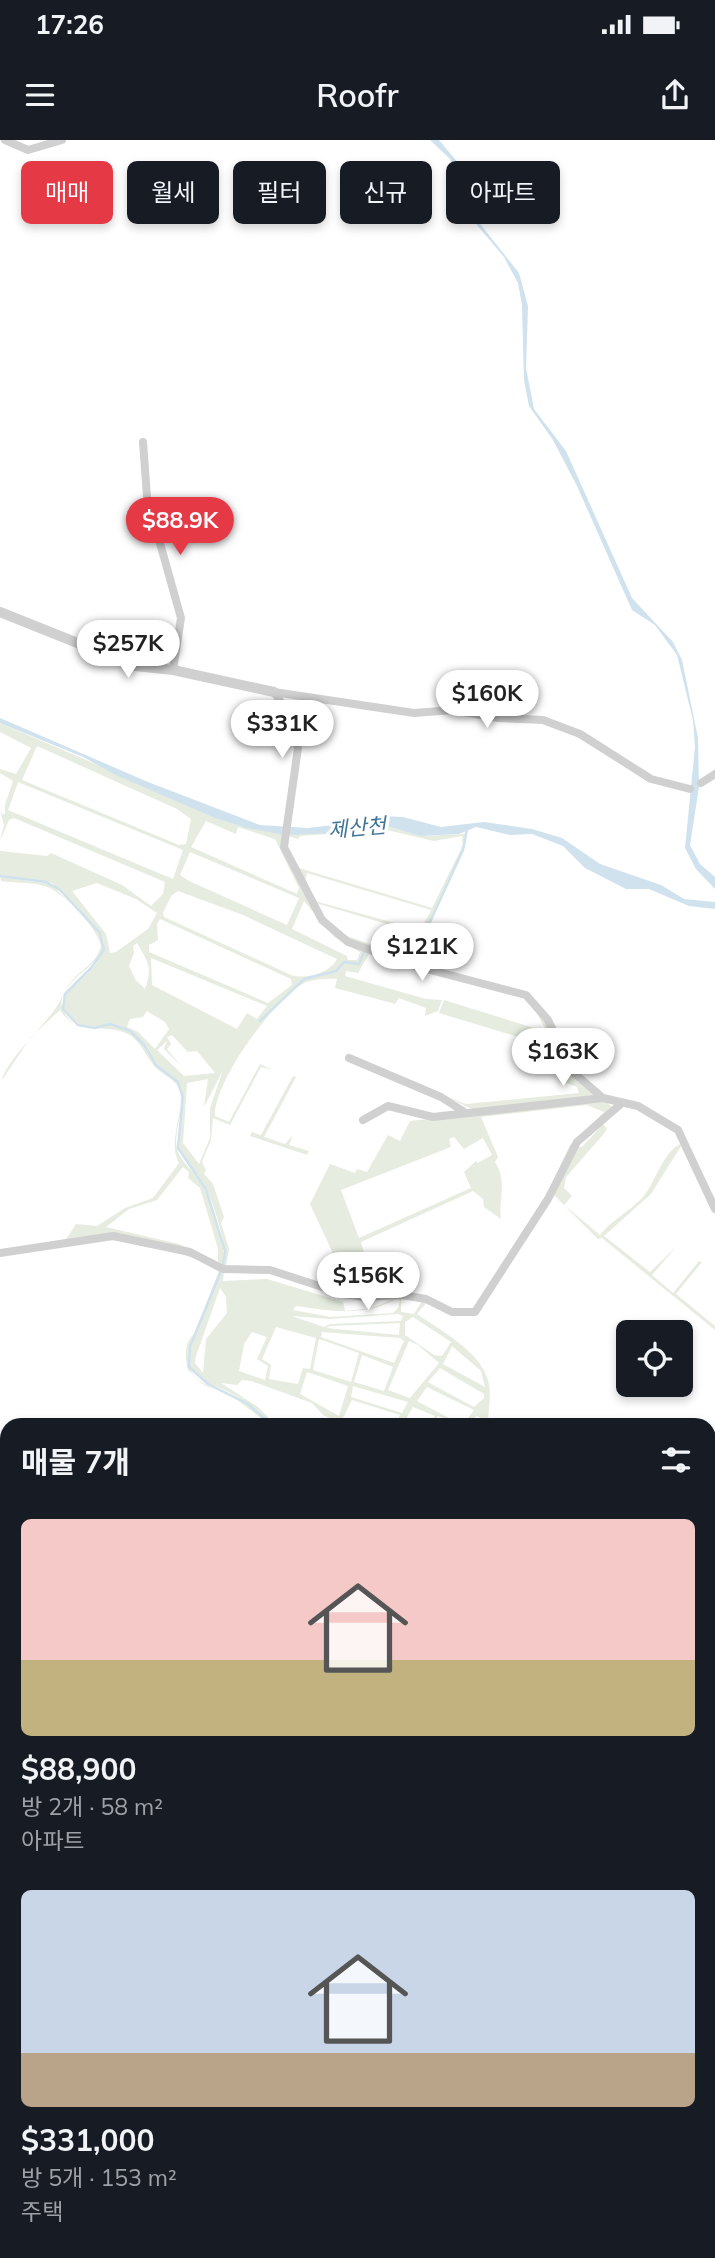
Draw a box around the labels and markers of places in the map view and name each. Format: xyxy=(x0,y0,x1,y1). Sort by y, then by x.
pin: $88.9K xyxy=(123,498,237,557)
pin: $257K xyxy=(79,620,177,680)
pin: $160K xyxy=(438,670,536,730)
pin: $331K xyxy=(233,700,331,760)
pin: $121K xyxy=(373,924,471,983)
pin: $163K xyxy=(514,1028,612,1088)
pin: $156K xyxy=(319,1252,417,1312)

